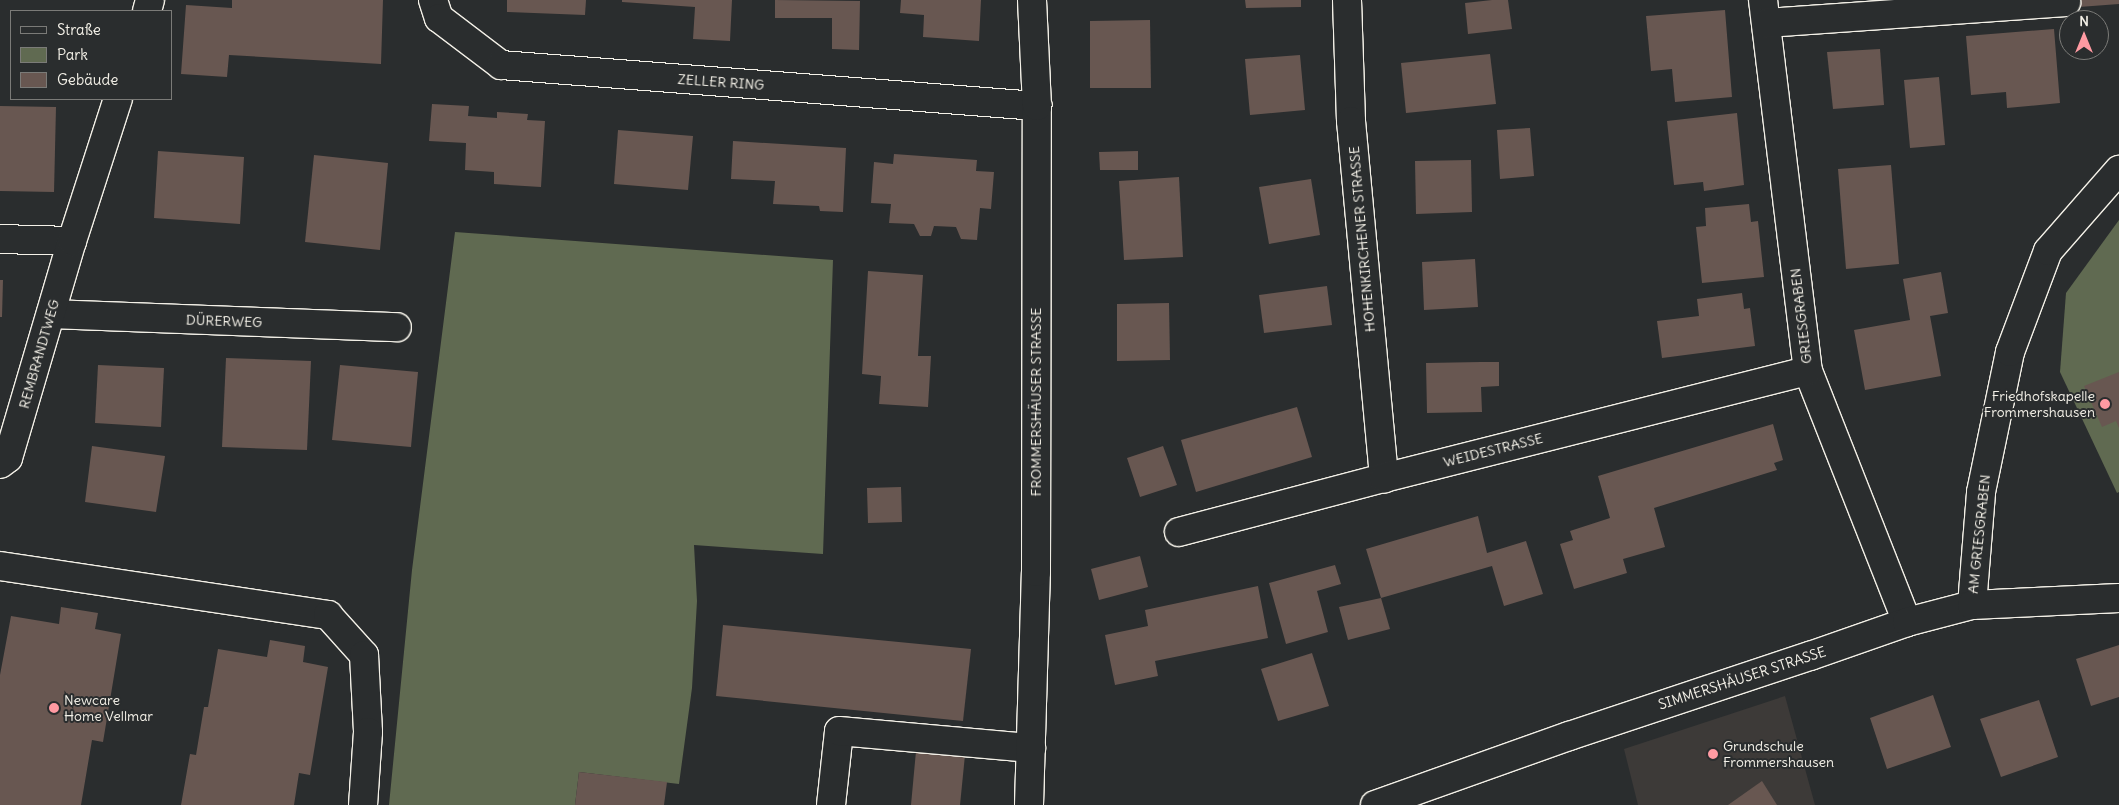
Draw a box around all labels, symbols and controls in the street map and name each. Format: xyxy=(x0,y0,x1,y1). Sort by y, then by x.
legend xyxy=(10,10,172,100)
north arrow xyxy=(2059,10,2109,60)
text: N xyxy=(2079,12,2089,30)
text: Straße xyxy=(57,20,101,39)
text: Park xyxy=(57,45,88,64)
text: Gebäude xyxy=(57,70,118,89)
street label: ZELLER RING xyxy=(677,71,765,93)
street label: HOHENKIRCHENER STRASSE xyxy=(1345,145,1379,333)
street label: GRIESGRABEN xyxy=(1787,267,1815,365)
street label: REMBRANDTWEG xyxy=(15,297,63,411)
street label: FROMMERSHÄUSER STRASSE xyxy=(1028,308,1044,496)
street label: DÜRERWEG xyxy=(186,311,262,331)
place label: Friedhofskapelle Frommershausen xyxy=(1984,388,2095,421)
marker: Friedhofskapelle Frommershausen xyxy=(2099,398,2111,410)
street label: WEIDESTRASSE xyxy=(1442,430,1544,470)
street label: AM GRIESGRABEN xyxy=(1964,474,1994,594)
street label: SIMMERSHÄUSER STRASSE xyxy=(1656,643,1828,713)
place label: Newcare Home Vellmar xyxy=(64,692,153,724)
marker: Newcare Home Vellmar xyxy=(48,702,60,714)
place label: Grundschule Frommershausen xyxy=(1723,738,1834,770)
marker: Grundschule Frommershausen xyxy=(1707,748,1719,760)

